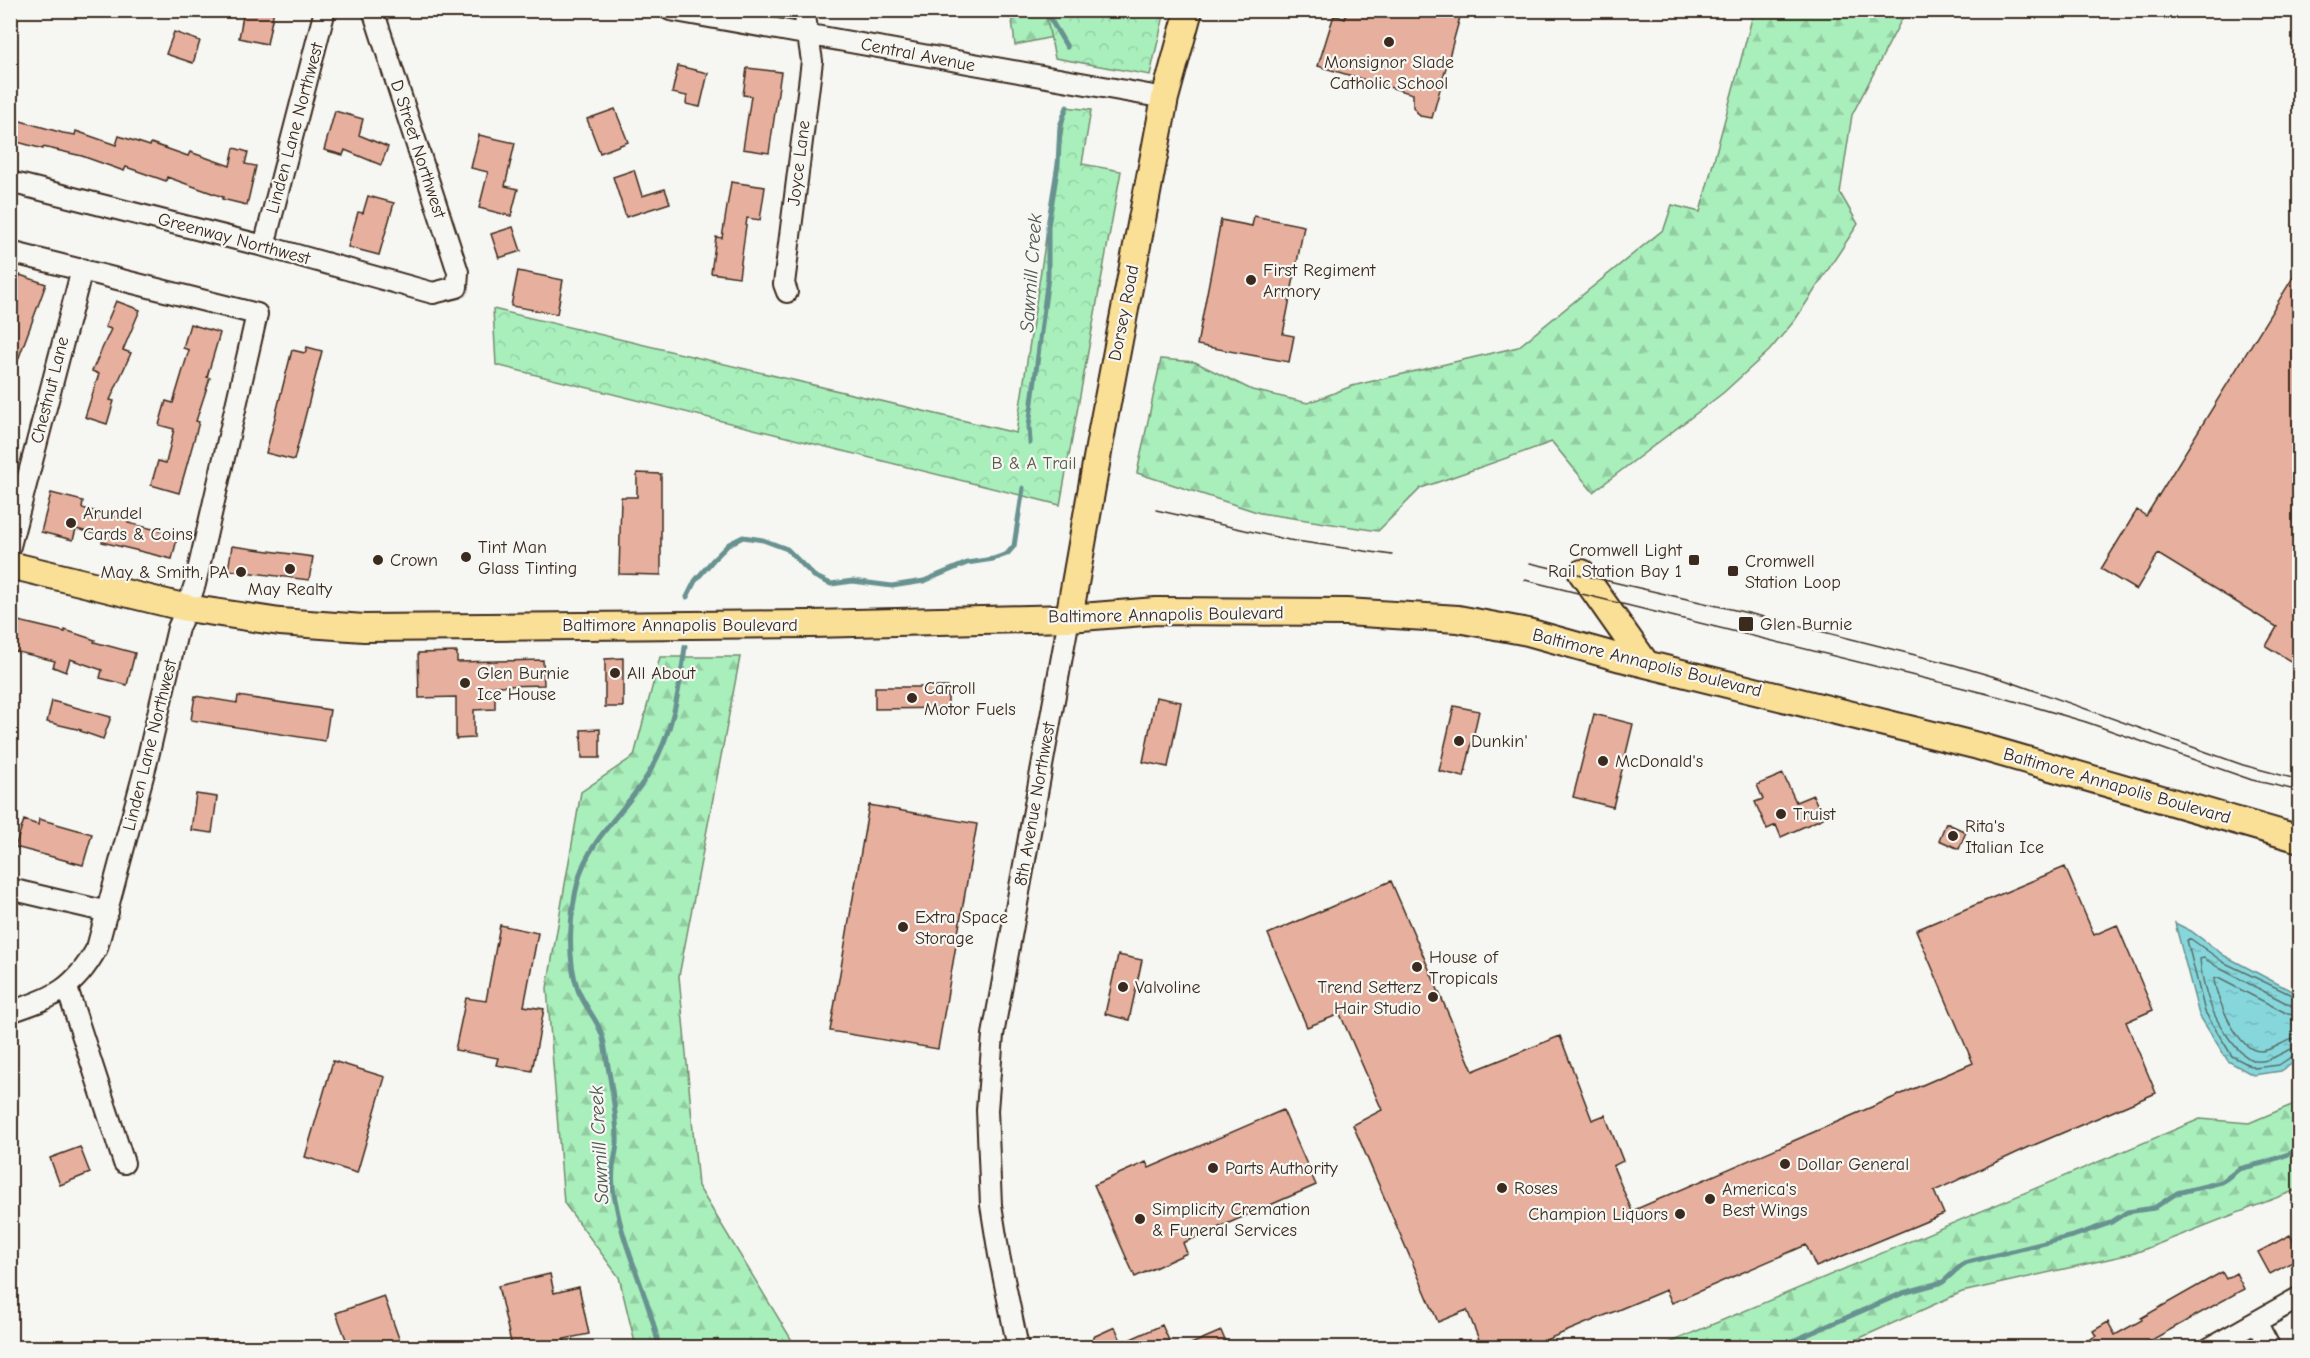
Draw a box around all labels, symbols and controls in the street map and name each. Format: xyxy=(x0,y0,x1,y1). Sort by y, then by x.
street label: Central Avenue xyxy=(859,34,977,76)
marker: Monsignor Slade Catholic School xyxy=(1382,35,1396,49)
street label: Linden Lane Northwest xyxy=(262,39,328,216)
place label: Monsignor Slade Catholic School xyxy=(1324,52,1454,94)
street label: D Street Northwest xyxy=(386,77,450,221)
street label: Joyce Lane xyxy=(783,119,815,207)
street label: Greenway Northwest xyxy=(156,209,313,270)
water label: Sawmill Creek xyxy=(1015,213,1047,333)
place label: First Regiment Armory xyxy=(1263,260,1376,302)
street label: Dorsey Road xyxy=(1104,263,1144,363)
marker: First Regiment Armory xyxy=(1244,273,1258,287)
street label: Chestnut Lane xyxy=(27,334,73,446)
park label: B & A Trail xyxy=(992,453,1076,474)
place label: Arundel Cards & Coins xyxy=(83,503,193,545)
marker: Arundel Cards & Coins xyxy=(64,516,78,530)
place label: Tint Man Glass Tinting xyxy=(478,537,577,579)
place label: Cromwell Light Rail Station Bay 1 xyxy=(1548,540,1683,582)
place label: Crown xyxy=(390,550,438,571)
marker: Tint Man Glass Tinting xyxy=(459,550,473,564)
place label: Cromwell Station Loop xyxy=(1745,551,1841,593)
marker: Crown xyxy=(371,553,385,567)
marker: Cromwell Light Rail Station Bay 1 xyxy=(1687,553,1701,567)
place label: May & Smith, PA xyxy=(100,562,229,583)
marker: May Realty xyxy=(283,562,297,576)
marker: Cromwell Station Loop xyxy=(1726,564,1740,578)
marker: May & Smith, PA xyxy=(234,565,248,579)
place label: May Realty xyxy=(248,579,333,600)
street label: Baltimore Annapolis Boulevard xyxy=(1048,602,1284,628)
place label: Glen Burnie xyxy=(1760,614,1852,635)
street label: Baltimore Annapolis Boulevard xyxy=(562,615,798,636)
marker: Glen Burnie xyxy=(1737,615,1755,633)
street label: Baltimore Annapolis Boulevard xyxy=(1530,624,1764,702)
street label: Linden Lane Northwest xyxy=(119,656,182,833)
place label: Glen Burnie Ice House xyxy=(477,663,569,705)
place label: All About xyxy=(627,663,696,684)
marker: All About xyxy=(608,666,622,680)
marker: Glen Burnie Ice House xyxy=(458,676,472,690)
place label: Carroll Motor Fuels xyxy=(924,678,1016,720)
marker: Carroll Motor Fuels xyxy=(905,691,919,705)
street label: 8th Avenue Northwest xyxy=(1010,719,1060,888)
place label: Dunkin' xyxy=(1471,731,1528,752)
marker: Dunkin' xyxy=(1452,734,1466,748)
street label: Baltimore Annapolis Boulevard xyxy=(2001,743,2233,829)
place label: McDonald's xyxy=(1615,751,1703,772)
marker: McDonald's xyxy=(1596,754,1610,768)
place label: Truist xyxy=(1793,804,1836,825)
marker: Truist xyxy=(1774,807,1788,821)
place label: Rita's Italian Ice xyxy=(1965,816,2044,858)
marker: Rita's Italian Ice xyxy=(1946,829,1960,843)
place label: Extra Space Storage xyxy=(915,907,1008,949)
marker: Extra Space Storage xyxy=(896,920,910,934)
place label: House of Tropicals xyxy=(1429,947,1499,989)
marker: House of Tropicals xyxy=(1410,960,1424,974)
place label: Valvoline xyxy=(1135,977,1201,998)
place label: Trend Setterz Hair Studio xyxy=(1318,977,1421,1019)
marker: Valvoline xyxy=(1116,980,1130,994)
marker: Trend Setterz Hair Studio xyxy=(1426,990,1440,1004)
water label: Sawmill Creek xyxy=(584,1085,614,1205)
place label: Dollar General xyxy=(1797,1154,1909,1175)
marker: Dollar General xyxy=(1778,1157,1792,1171)
place label: Parts Authority xyxy=(1225,1158,1339,1179)
marker: Parts Authority xyxy=(1206,1161,1220,1175)
place label: Roses xyxy=(1514,1178,1558,1199)
place label: America's Best Wings xyxy=(1722,1179,1808,1221)
marker: Roses xyxy=(1495,1181,1509,1195)
marker: America's Best Wings xyxy=(1703,1192,1717,1206)
place label: Simplicity Cremation & Funeral Services xyxy=(1152,1199,1310,1241)
place label: Champion Liquors xyxy=(1528,1204,1668,1225)
marker: Champion Liquors xyxy=(1673,1207,1687,1221)
marker: Simplicity Cremation & Funeral Services xyxy=(1133,1212,1147,1226)

